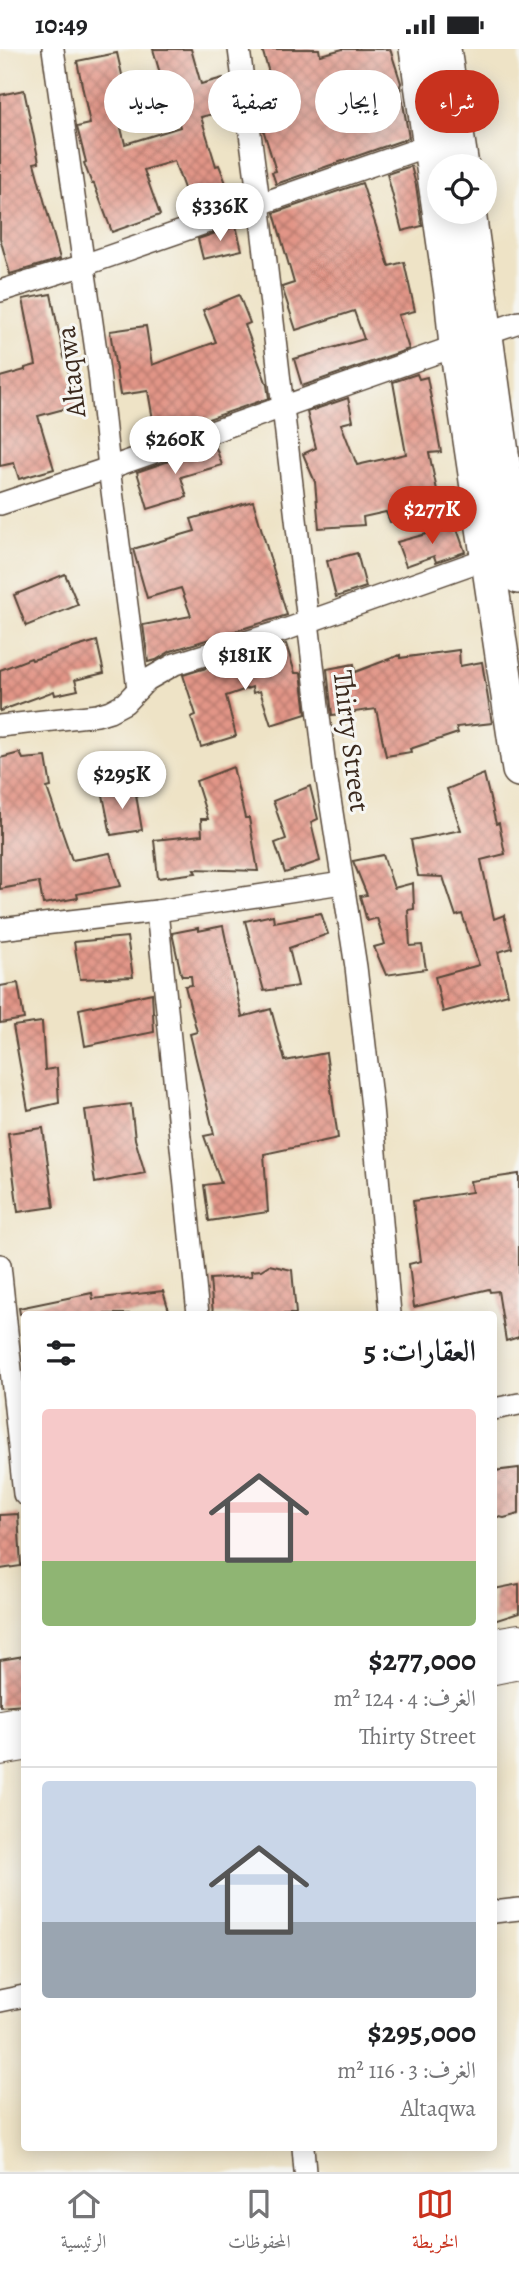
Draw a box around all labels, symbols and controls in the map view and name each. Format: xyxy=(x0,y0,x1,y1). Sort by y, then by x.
text: 10:49 xyxy=(35,7,88,42)
chip: جديد xyxy=(104,70,194,133)
chip: تصفية xyxy=(208,70,301,133)
chip: إيجار xyxy=(315,70,401,133)
chip: شراء xyxy=(415,70,499,133)
map controls xyxy=(427,154,497,224)
button: locate xyxy=(427,154,497,224)
pin: $336K xyxy=(171,183,269,243)
text: $336K xyxy=(192,190,248,221)
street label: Altaqwa xyxy=(47,324,96,421)
pin: $260K xyxy=(126,417,224,476)
text: $260K xyxy=(145,423,205,454)
pin: $277K xyxy=(383,487,481,546)
text: $277K xyxy=(404,493,460,524)
pin: $181K xyxy=(196,633,294,692)
text: $181K xyxy=(218,639,272,670)
street label: Thirty Street xyxy=(323,668,379,814)
pin: $295K xyxy=(73,751,171,811)
text: $295K xyxy=(93,758,151,789)
text: العقارات: 5 xyxy=(364,1331,476,1371)
icon: filters xyxy=(42,1334,80,1372)
icon: home xyxy=(196,1455,322,1581)
text: $277,000 xyxy=(369,1640,476,1680)
text: الغرف: 4 · 124 m² xyxy=(333,1683,476,1714)
text: Thirty Street xyxy=(359,1721,476,1752)
icon: home xyxy=(196,1827,322,1953)
text: $295,000 xyxy=(367,2012,476,2052)
text: الغرف: 3 · 116 m² xyxy=(337,2055,476,2086)
text: Altaqwa xyxy=(401,2093,476,2124)
tab: الرئيسية xyxy=(61,2185,106,2260)
tab: المحفوظات xyxy=(228,2185,291,2260)
tab: الخريطة xyxy=(412,2185,458,2260)

